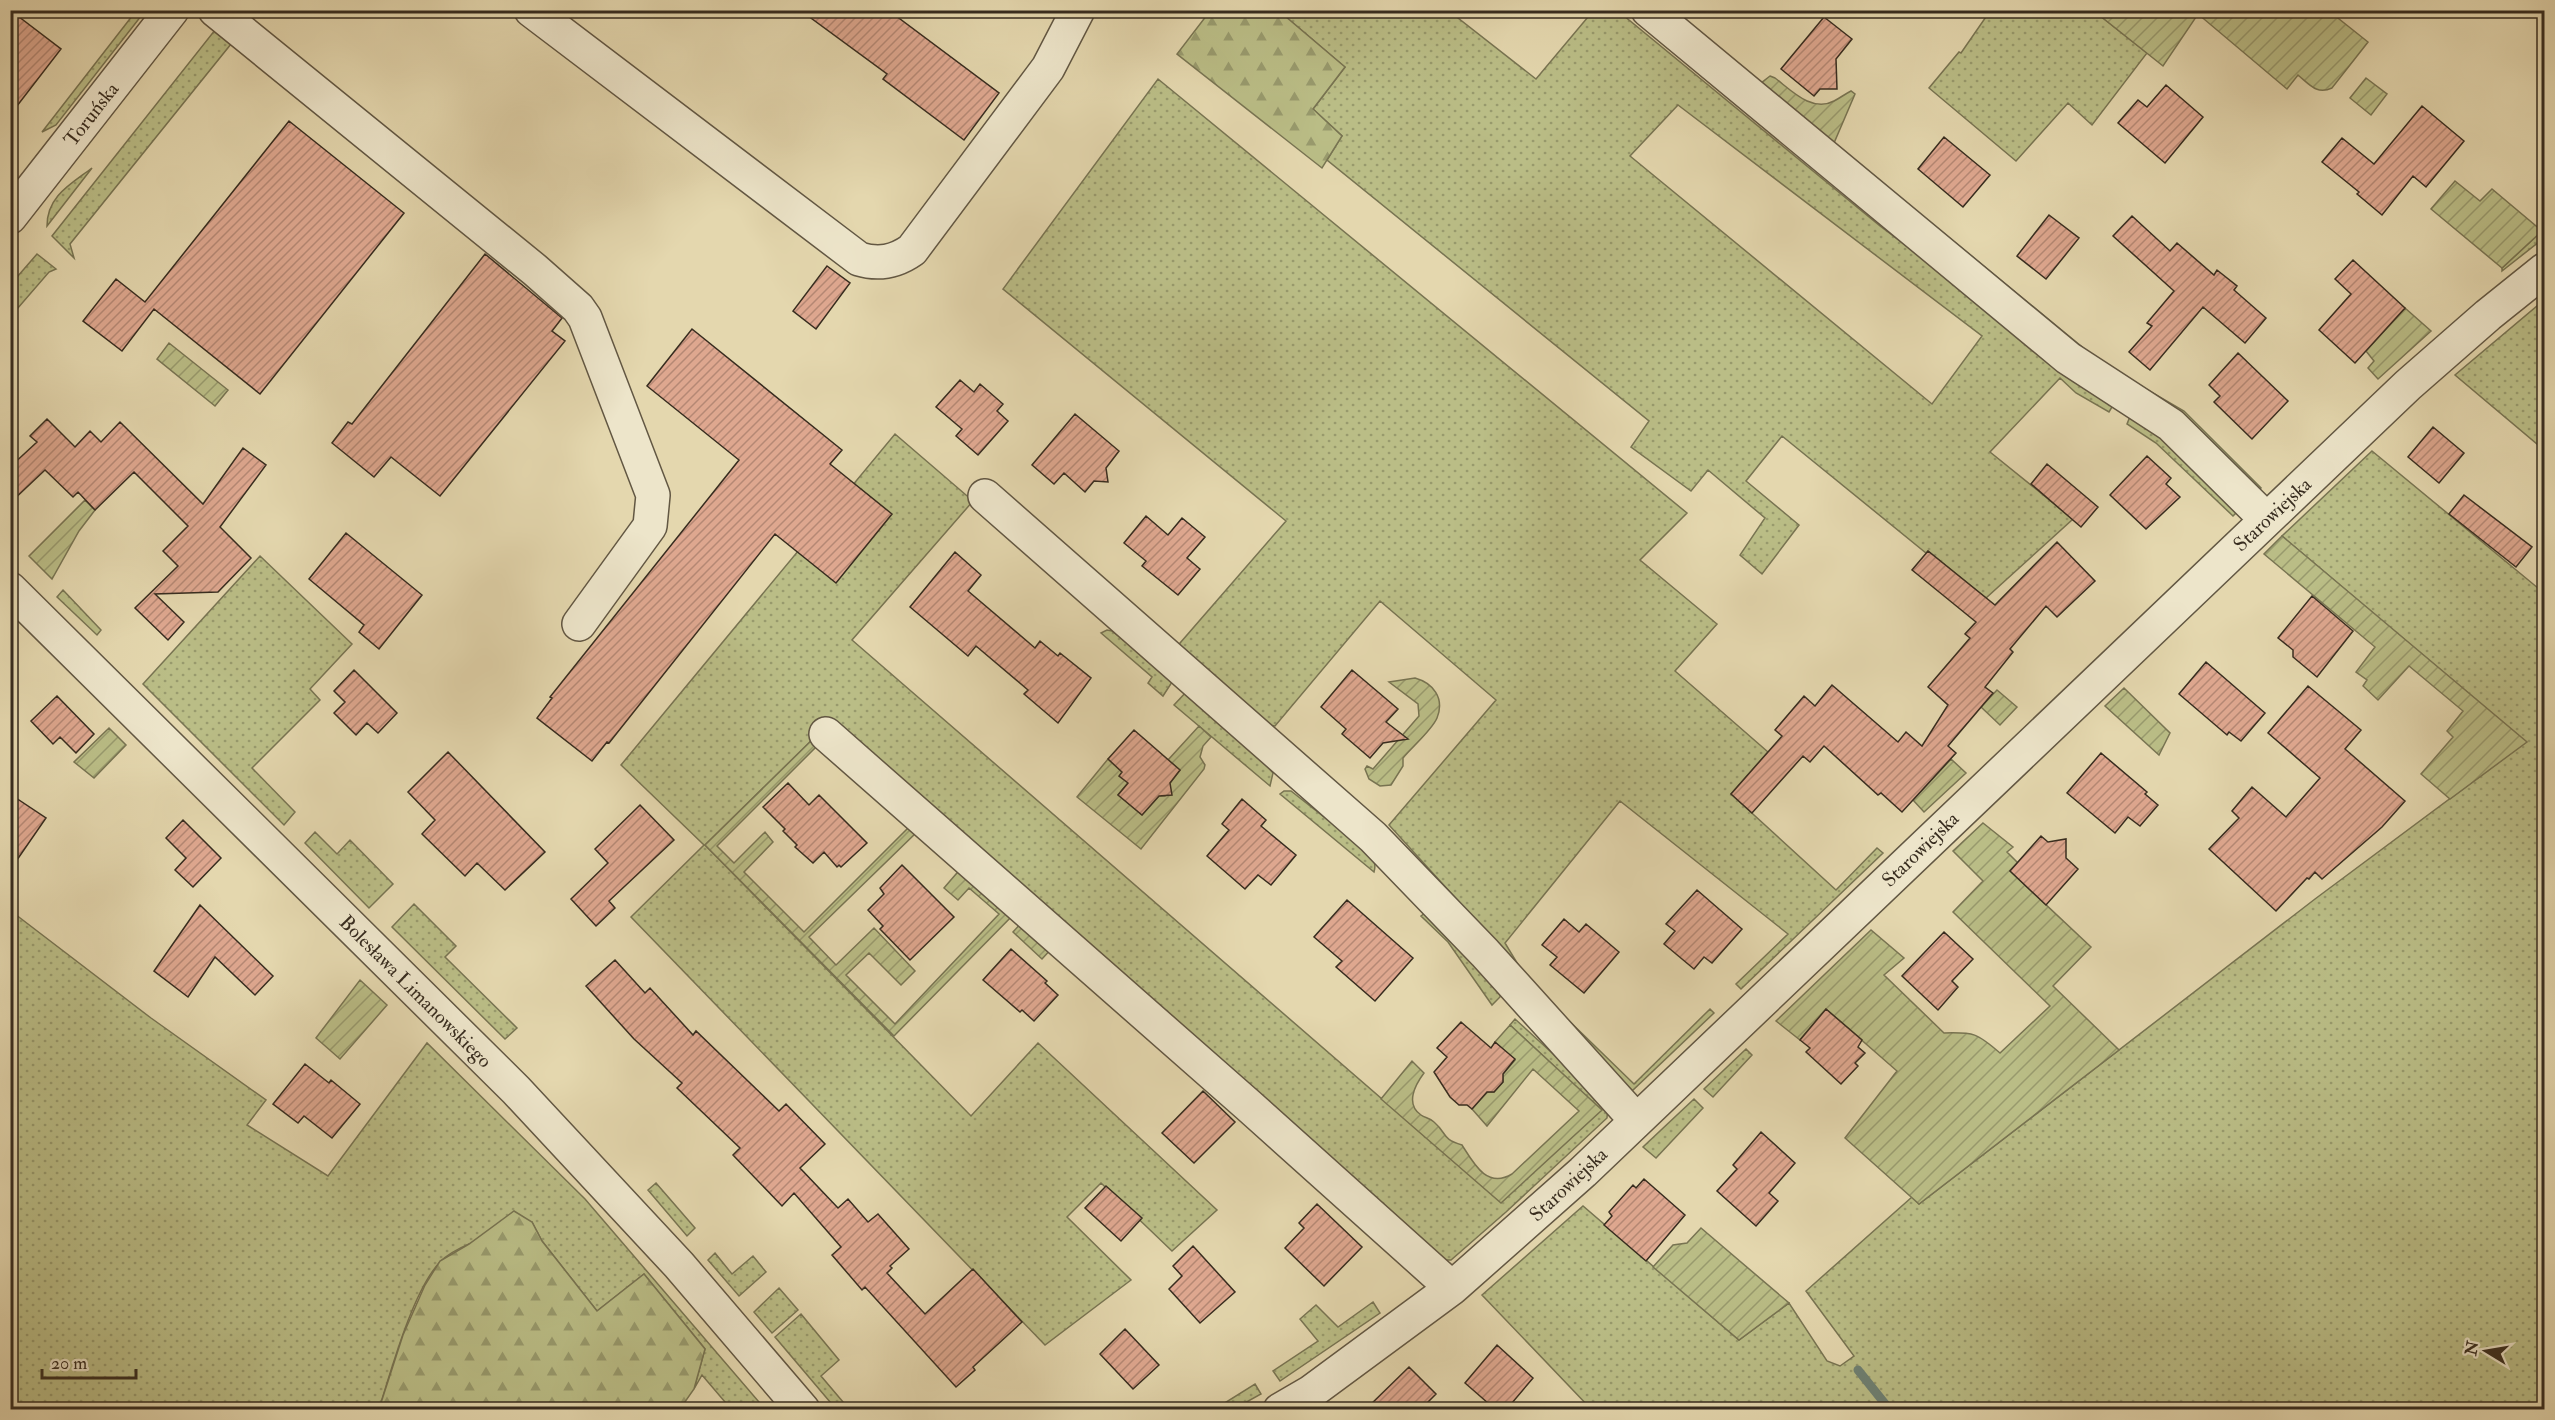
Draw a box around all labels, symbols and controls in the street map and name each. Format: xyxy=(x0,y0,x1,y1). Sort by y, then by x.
street label: Toruńska xyxy=(59,77,125,151)
street label: Starowiejska xyxy=(2228,471,2317,557)
street label: Starowiejska xyxy=(1877,806,1965,892)
street label: Bolesława Limanowskiego xyxy=(334,910,497,1073)
street label: Starowiejska xyxy=(1524,1141,1613,1227)
north arrow xyxy=(2456,1321,2516,1381)
text: N xyxy=(2461,1339,2484,1358)
scale bar xyxy=(42,1342,136,1380)
text: 20 m xyxy=(51,1352,87,1375)

